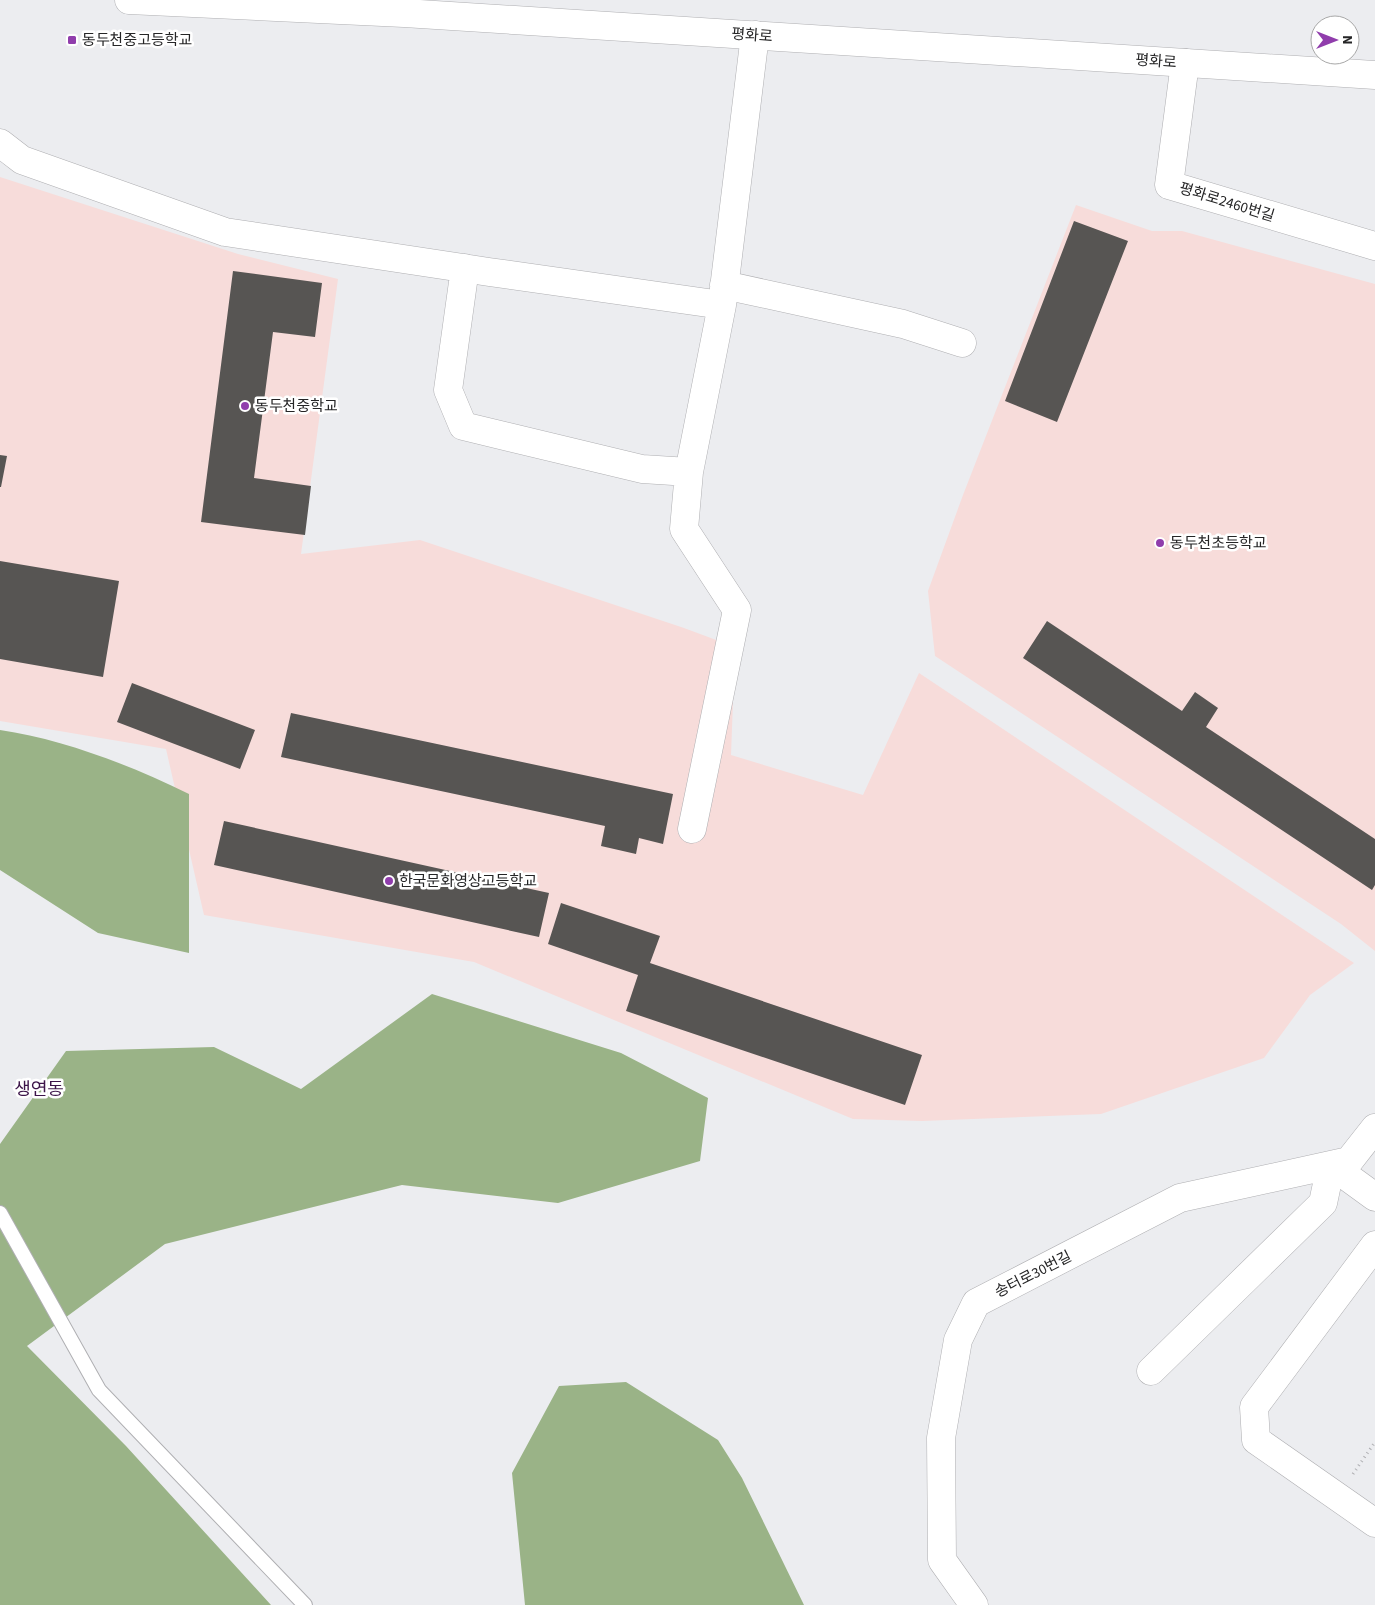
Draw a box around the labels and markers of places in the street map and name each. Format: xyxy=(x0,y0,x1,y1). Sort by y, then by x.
place label: 동두천중고등학교 xyxy=(82,30,192,51)
marker: 동두천중고등학교 xyxy=(66,34,78,46)
place label: 동두천중학교 xyxy=(255,396,338,417)
marker: 동두천중학교 xyxy=(239,400,251,412)
place label: 동두천초등학교 xyxy=(1170,533,1267,554)
marker: 동두천초등학교 xyxy=(1154,537,1166,549)
place label: 한국문화영상고등학교 xyxy=(399,871,537,892)
marker: 한국문화영상고등학교 xyxy=(383,875,395,887)

